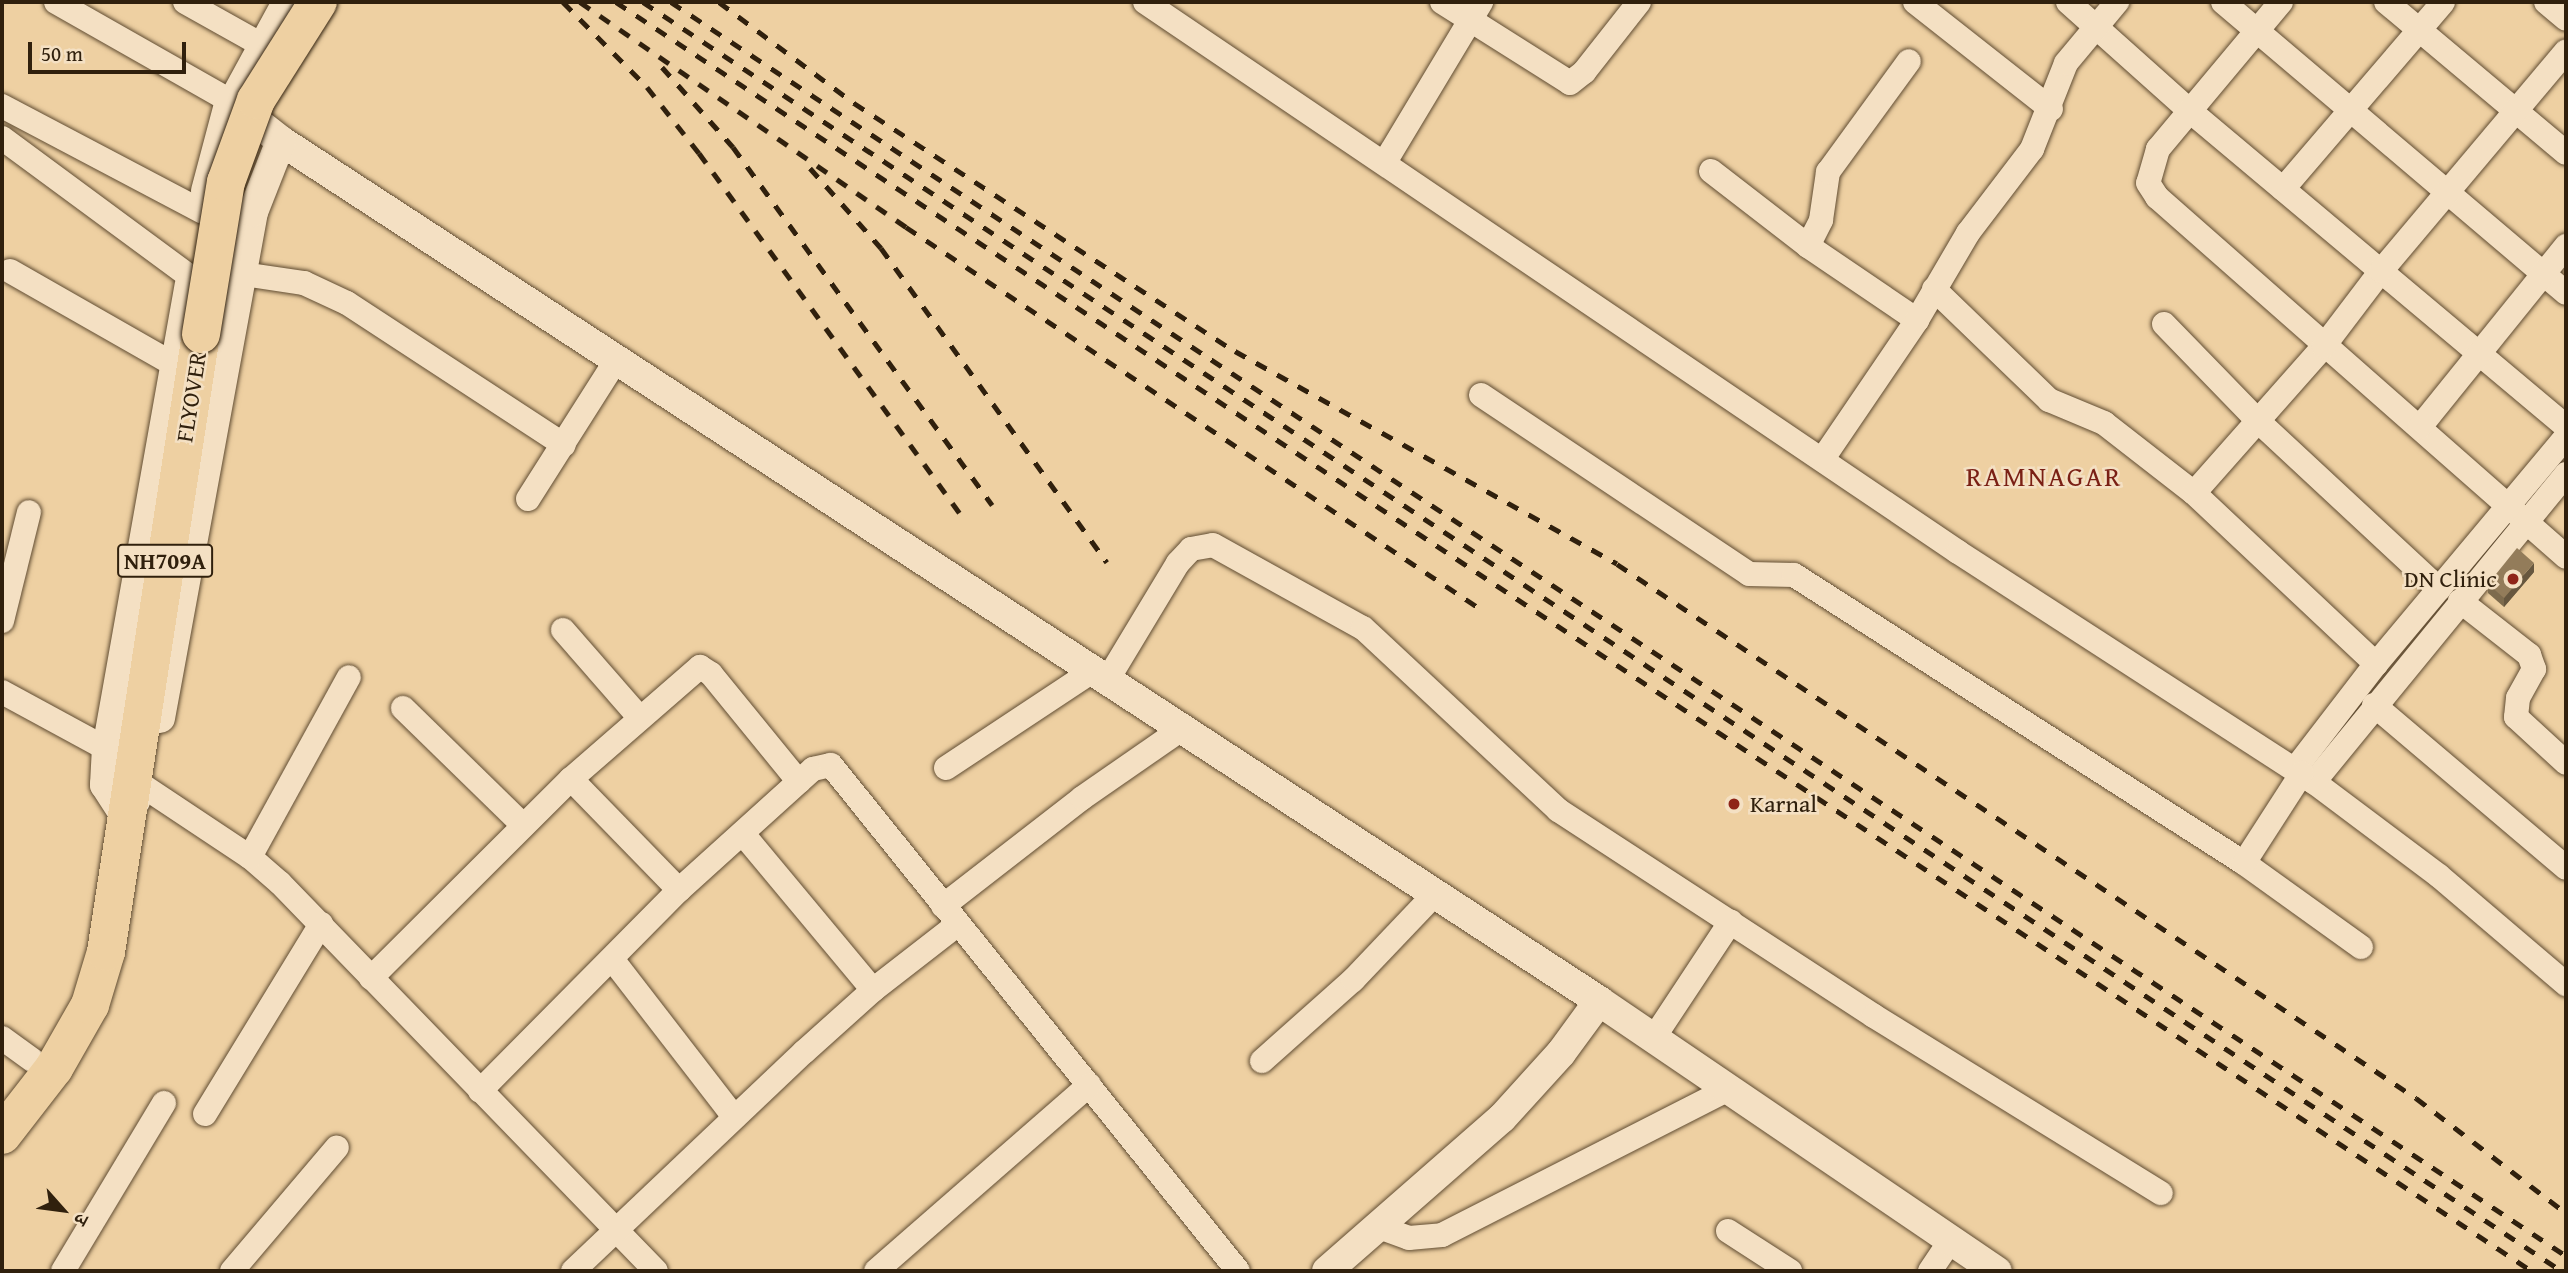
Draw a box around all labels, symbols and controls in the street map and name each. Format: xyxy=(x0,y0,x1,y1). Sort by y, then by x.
scale bar xyxy=(32,28,189,72)
text: 50 m xyxy=(41,38,83,69)
street label: FLYOVER xyxy=(170,350,212,444)
district label: RAMNAGAR xyxy=(1967,459,2121,493)
road number: NH709A xyxy=(116,541,214,580)
place label: DN Clinic xyxy=(2404,565,2497,593)
marker: DN Clinic xyxy=(2503,569,2523,589)
place label: Karnal xyxy=(1750,790,1817,818)
marker: Karnal xyxy=(1724,794,1744,814)
north arrow xyxy=(28,1175,98,1245)
text: उ xyxy=(67,1209,96,1231)

